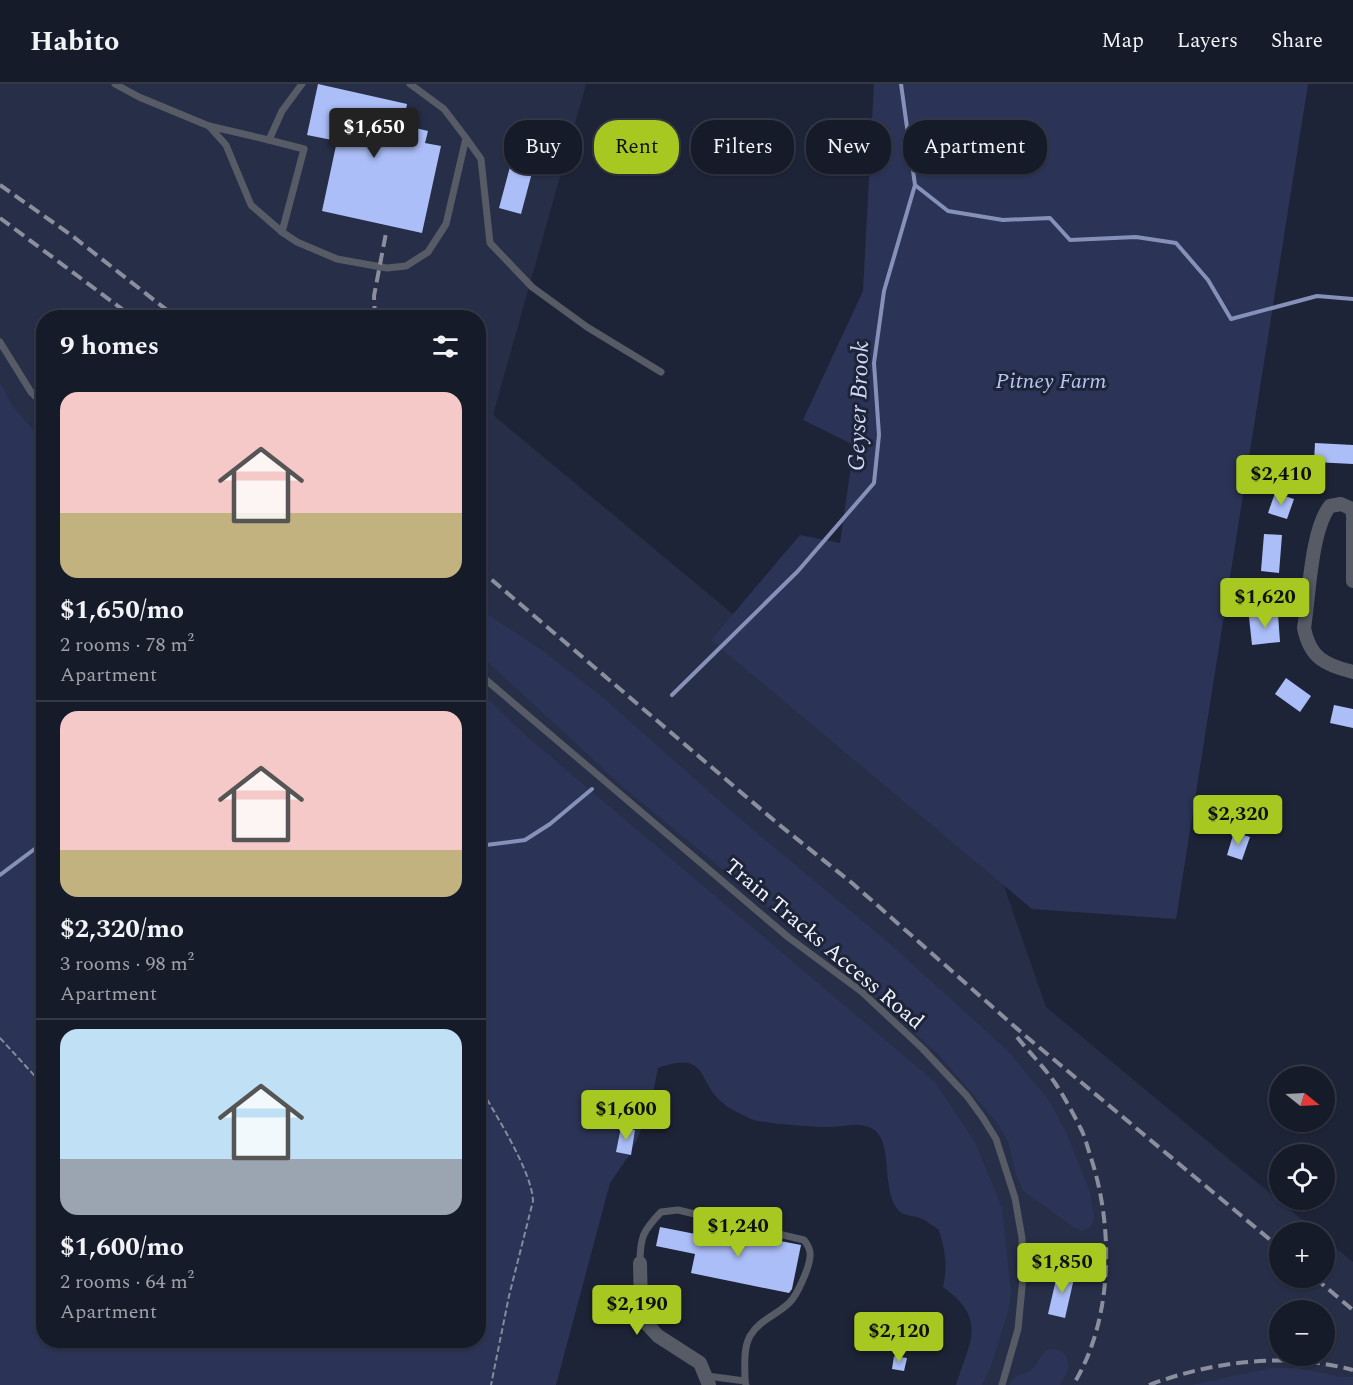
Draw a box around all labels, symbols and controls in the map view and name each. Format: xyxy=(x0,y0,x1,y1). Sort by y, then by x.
text: Habito xyxy=(30,20,119,63)
text: Map xyxy=(1102,25,1144,57)
text: Layers xyxy=(1177,25,1238,57)
text: Share xyxy=(1271,25,1323,57)
pin: $1,650 xyxy=(325,108,423,159)
text: $1,650 xyxy=(343,112,405,142)
chip: Buy xyxy=(504,120,582,174)
chip: Rent xyxy=(594,120,679,174)
chip: Filters xyxy=(691,120,794,174)
chip: New xyxy=(806,120,891,174)
chip: Apartment xyxy=(903,120,1047,174)
text: 9 homes xyxy=(60,326,159,366)
icon: filters xyxy=(429,330,462,363)
water label: Geyser Brook xyxy=(839,340,879,472)
park label: Pitney Farm xyxy=(996,365,1106,398)
icon: home xyxy=(207,431,315,539)
pin: $2,410 xyxy=(1232,455,1330,506)
text: $2,410 xyxy=(1250,459,1312,489)
pin: $1,620 xyxy=(1216,578,1314,629)
text: $1,620 xyxy=(1234,582,1296,612)
text: $1,650/mo xyxy=(60,590,184,630)
text: 2 rooms · 78 m² xyxy=(60,630,194,660)
text: Apartment xyxy=(60,660,157,690)
icon: home xyxy=(207,750,315,858)
pin: $2,320 xyxy=(1189,795,1287,846)
text: $2,320 xyxy=(1207,799,1269,829)
street label: Train Tracks Access Road xyxy=(717,851,931,1038)
text: $2,320/mo xyxy=(60,909,184,949)
text: 3 rooms · 98 m² xyxy=(60,949,194,979)
text: Apartment xyxy=(60,979,157,1009)
north arrow xyxy=(1269,1066,1335,1132)
map controls xyxy=(1269,1066,1335,1366)
icon: home xyxy=(207,1068,315,1176)
pin: $1,600 xyxy=(577,1090,675,1141)
text: $1,600 xyxy=(595,1094,657,1124)
button: locate xyxy=(1269,1144,1335,1210)
pin: $1,240 xyxy=(689,1207,787,1258)
text: $1,240 xyxy=(707,1211,769,1241)
button: + xyxy=(1269,1222,1335,1288)
text: $1,600/mo xyxy=(60,1227,184,1267)
pin: $1,850 xyxy=(1013,1243,1111,1294)
text: $1,850 xyxy=(1031,1247,1093,1277)
text: 2 rooms · 64 m² xyxy=(60,1267,194,1297)
pin: $2,190 xyxy=(588,1285,686,1336)
text: $2,190 xyxy=(606,1289,668,1319)
text: Apartment xyxy=(60,1297,157,1327)
button: − xyxy=(1269,1300,1335,1366)
pin: $2,120 xyxy=(850,1312,948,1363)
text: $2,120 xyxy=(868,1316,930,1346)

